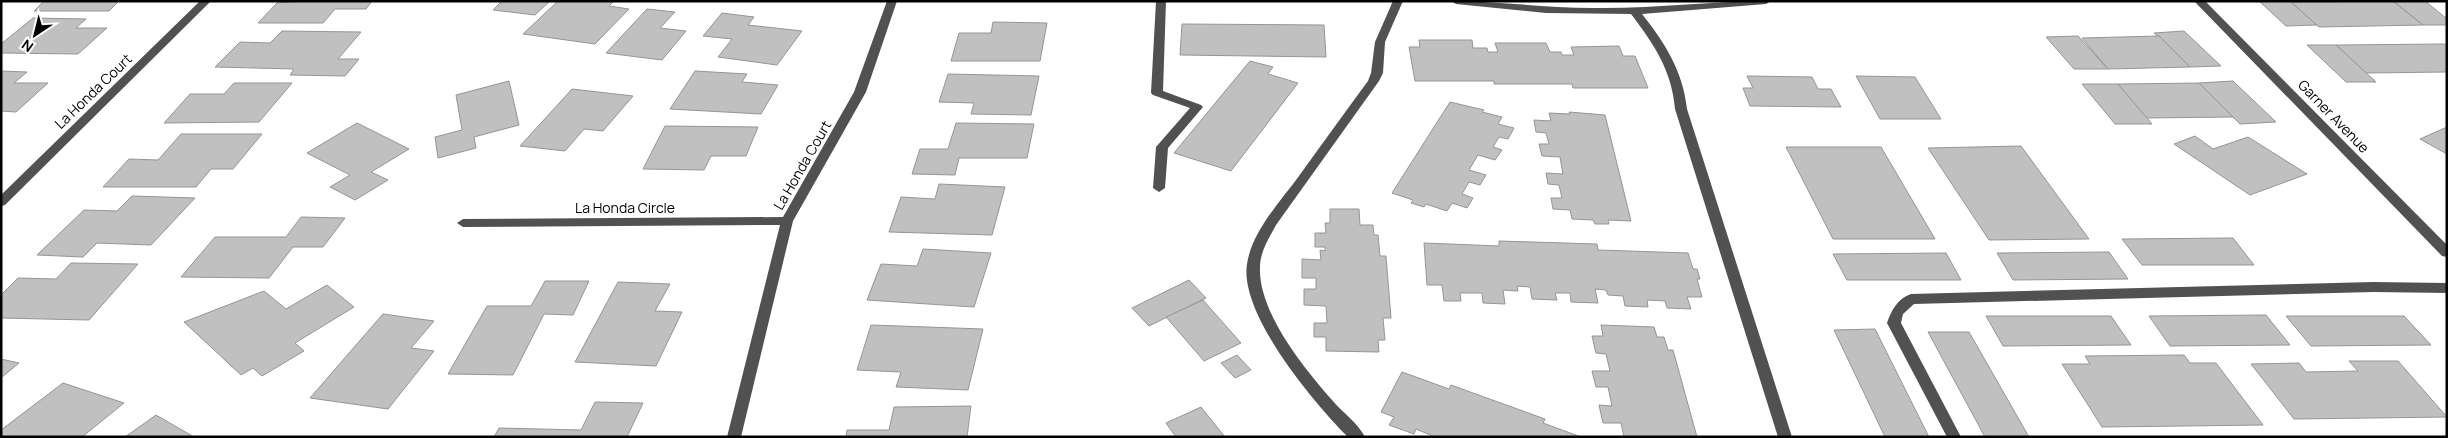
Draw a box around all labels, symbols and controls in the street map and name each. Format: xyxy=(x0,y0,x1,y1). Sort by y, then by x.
north arrow xyxy=(10,10,60,60)
text: N xyxy=(18,35,37,57)
street label: La Honda Court xyxy=(50,49,136,133)
street label: Garner Avenue xyxy=(2294,75,2374,157)
street label: La Honda Court xyxy=(769,117,835,213)
street label: La Honda Circle xyxy=(575,198,675,217)

